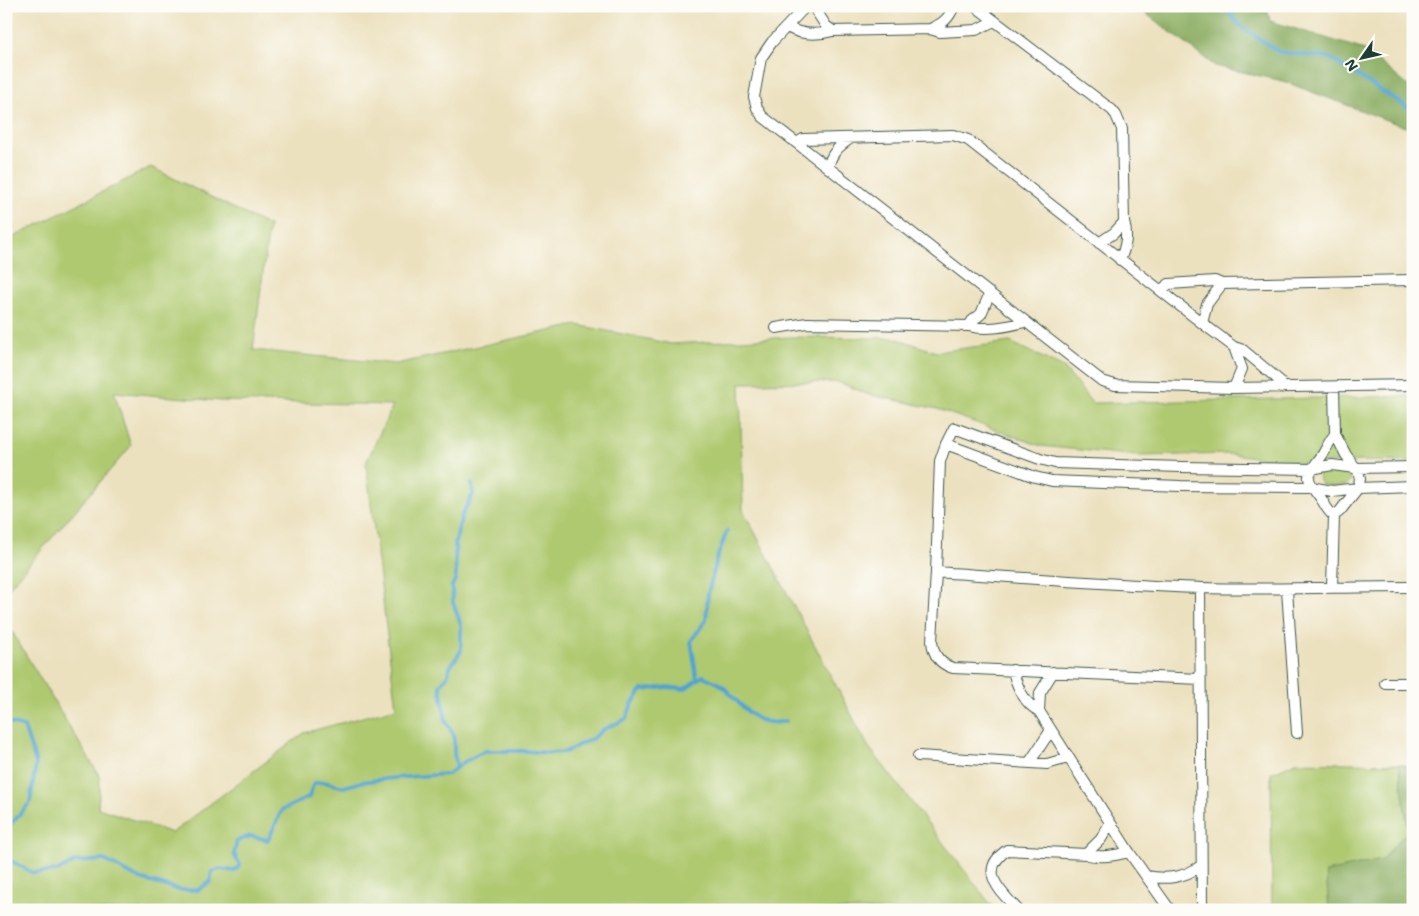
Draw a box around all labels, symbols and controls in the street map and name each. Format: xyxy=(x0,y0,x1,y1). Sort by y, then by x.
north arrow xyxy=(1336,32,1386,82)
text: N xyxy=(1341,56,1362,75)

